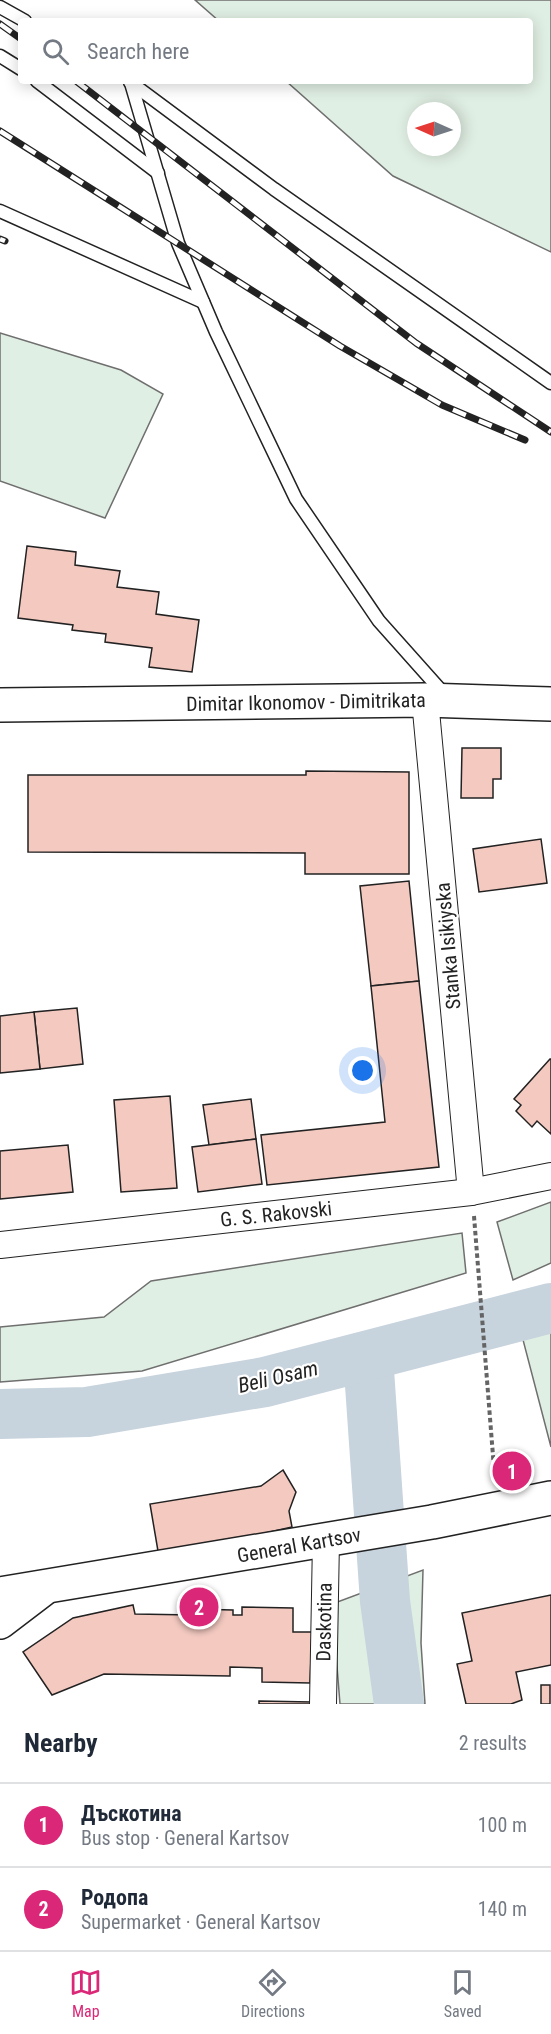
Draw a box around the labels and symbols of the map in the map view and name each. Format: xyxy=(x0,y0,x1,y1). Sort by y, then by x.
north arrow xyxy=(407,102,461,156)
street label: Dimitar Ikonomov - Dimitrikata xyxy=(186,688,426,716)
street label: Stanka Isikiyska xyxy=(431,882,465,1010)
your location xyxy=(348,1056,377,1085)
street label: G. S. Rakovski xyxy=(219,1196,333,1232)
water label: Beli Osam xyxy=(236,1356,320,1398)
pin: 1 xyxy=(492,1448,532,1494)
street label: General Kartsov xyxy=(235,1522,363,1568)
street label: Daskotina xyxy=(311,1582,337,1662)
pin: 2 xyxy=(180,1584,218,1630)

